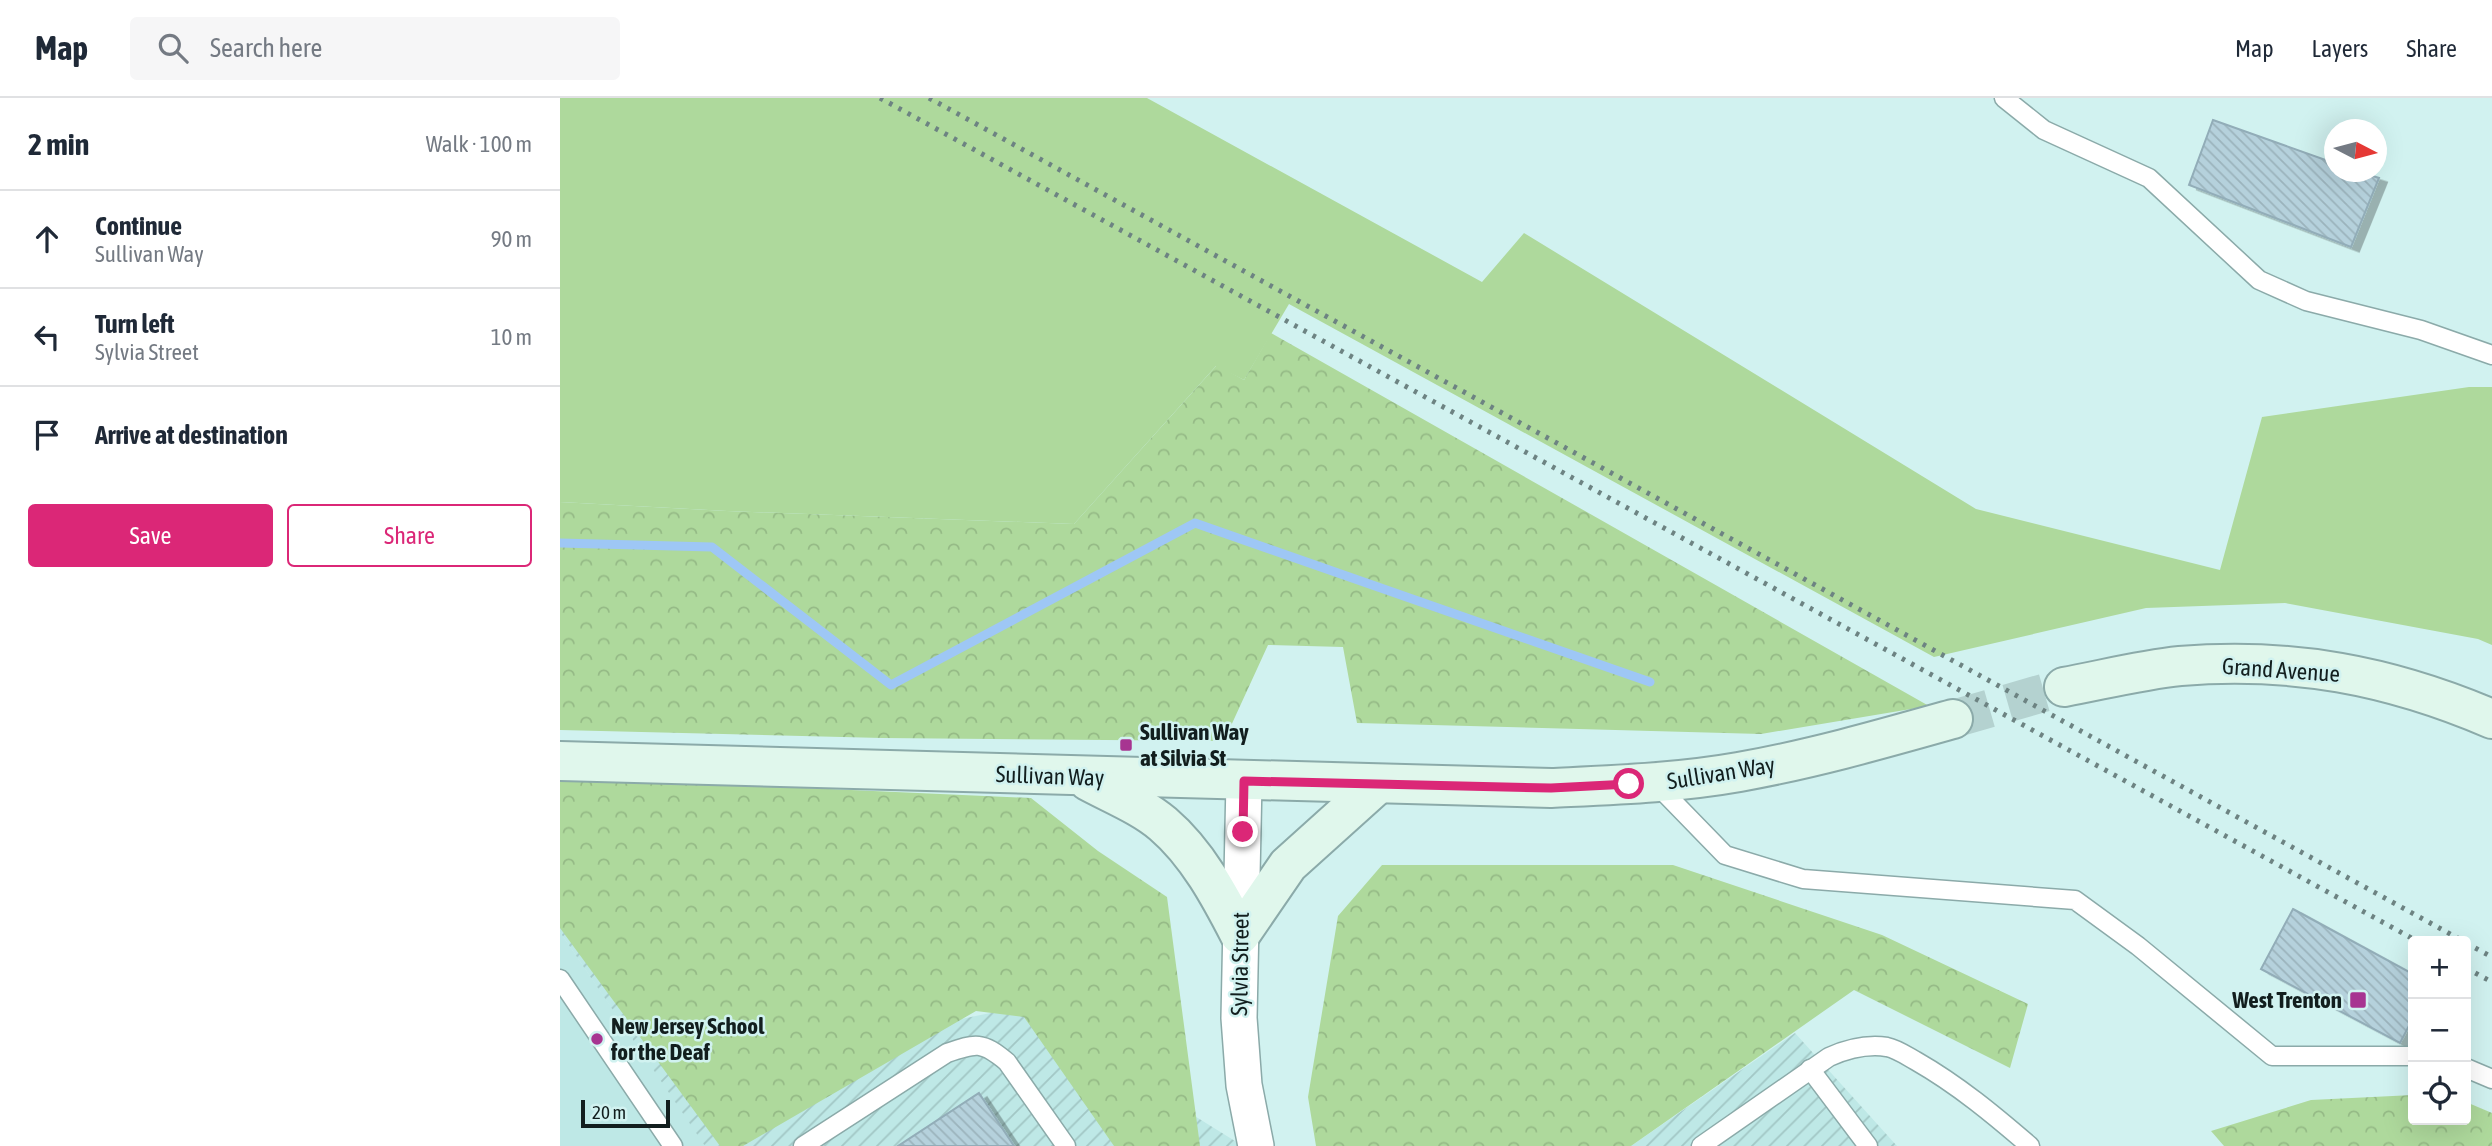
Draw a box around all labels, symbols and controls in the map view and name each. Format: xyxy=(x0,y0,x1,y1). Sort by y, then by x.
search box xyxy=(130,17,620,80)
text: Map xyxy=(35,29,88,67)
icon: search xyxy=(154,29,192,67)
text: Search here xyxy=(210,33,322,63)
text: Map xyxy=(2235,35,2274,62)
text: Layers xyxy=(2312,35,2368,62)
text: Share xyxy=(2406,35,2457,62)
north arrow xyxy=(2324,119,2387,182)
text: 2 min xyxy=(28,127,89,161)
text: Walk · 100 m xyxy=(426,131,532,157)
text: Continue xyxy=(95,211,182,241)
icon: ahead xyxy=(28,220,66,258)
text: 90 m xyxy=(491,226,532,252)
text: Sullivan Way xyxy=(95,241,204,267)
text: Turn left xyxy=(95,309,175,339)
icon: left xyxy=(28,318,66,356)
text: 10 m xyxy=(491,324,532,350)
text: Sylvia Street xyxy=(95,339,199,365)
icon: arrive xyxy=(28,416,66,454)
text: Arrive at destination xyxy=(95,420,288,450)
button: Save xyxy=(28,504,273,567)
button: Share xyxy=(287,504,532,567)
street label: Grand Avenue xyxy=(2221,653,2341,687)
place label: Sullivan Way at Silvia St xyxy=(1140,719,1249,771)
marker: Sullivan Way at Silvia St xyxy=(1118,737,1134,753)
street label: Sullivan Way xyxy=(1665,752,1777,794)
street label: Sullivan Way xyxy=(995,761,1105,791)
route start xyxy=(1613,768,1644,799)
route end xyxy=(1227,816,1258,847)
street label: Sylvia Street xyxy=(1226,912,1254,1016)
map controls xyxy=(2408,936,2471,1125)
button: + xyxy=(2408,936,2471,999)
place label: West Trenton xyxy=(2231,987,2342,1013)
marker: West Trenton xyxy=(2348,990,2368,1010)
button: − xyxy=(2408,999,2471,1062)
place label: New Jersey School for the Deaf xyxy=(610,1013,765,1065)
marker: New Jersey School for the Deaf xyxy=(589,1031,605,1047)
button: locate xyxy=(2408,1062,2471,1125)
scale bar xyxy=(581,1097,670,1129)
text: 20 m xyxy=(592,1101,626,1123)

